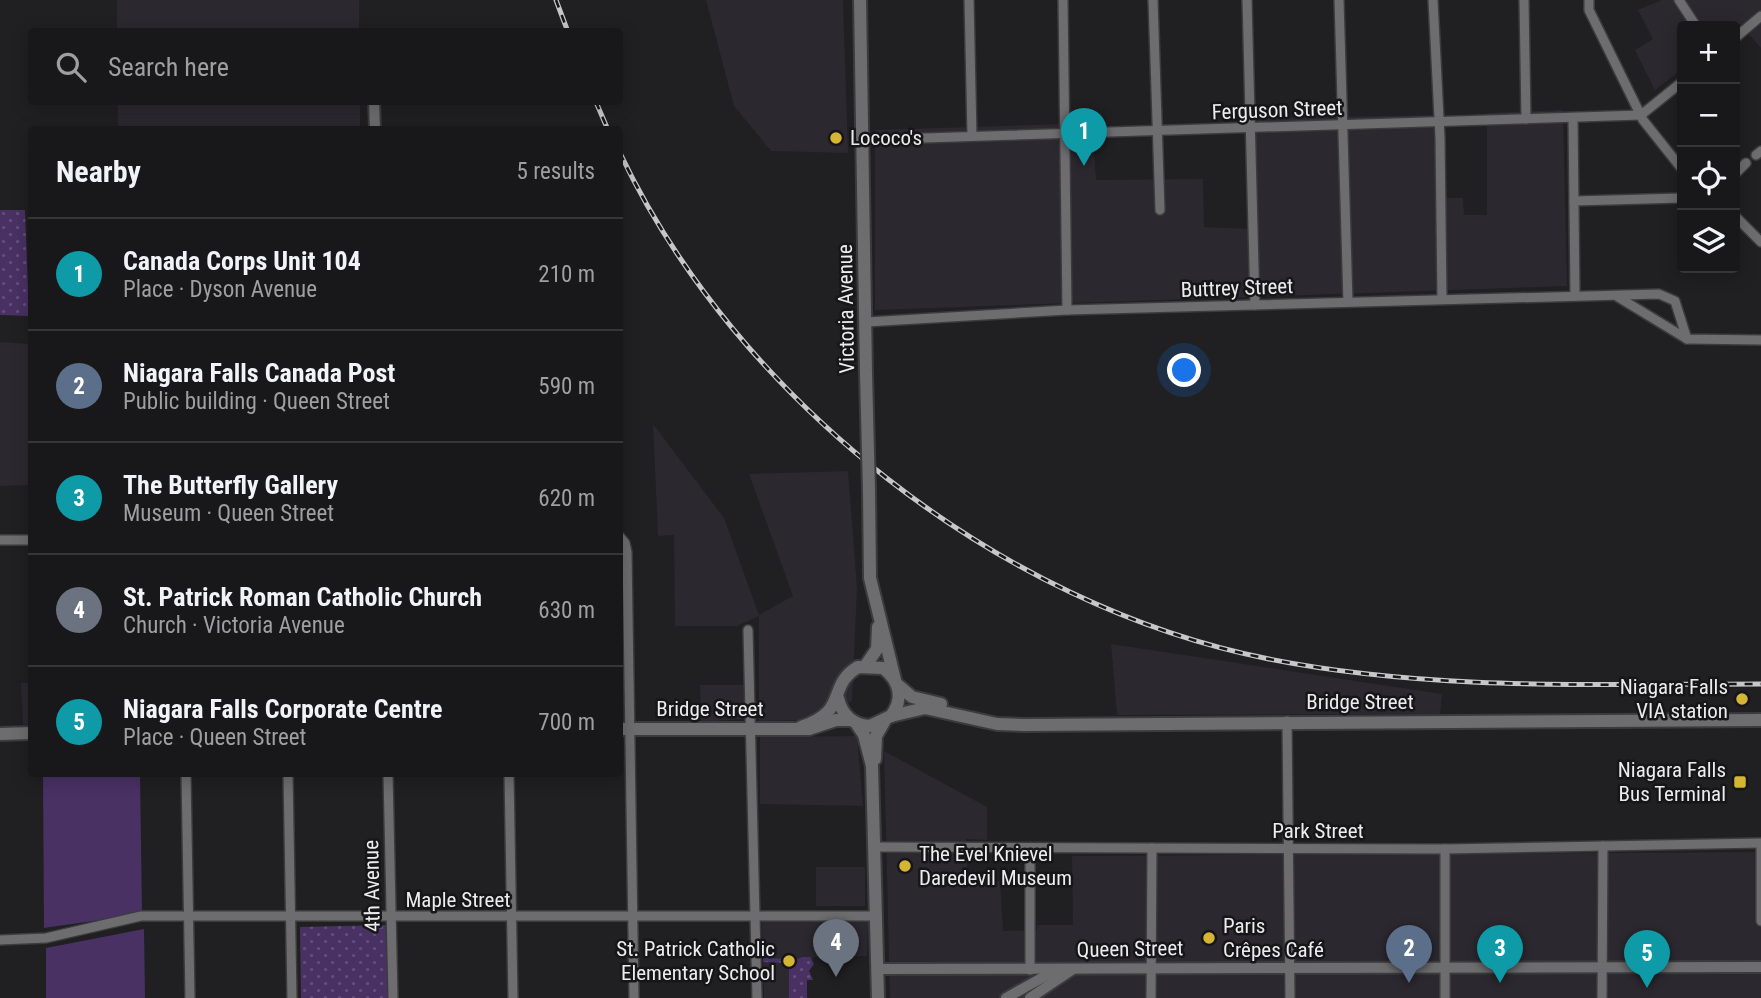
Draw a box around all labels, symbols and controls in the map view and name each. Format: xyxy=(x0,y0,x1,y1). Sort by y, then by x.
map controls xyxy=(1677,21,1740,273)
button: + xyxy=(1677,21,1740,84)
search box xyxy=(28,28,623,105)
icon: search xyxy=(52,48,90,86)
text: Search here xyxy=(108,52,229,82)
button: − xyxy=(1677,84,1740,147)
street label: Ferguson Street xyxy=(1211,96,1343,124)
pin: 1 xyxy=(1061,108,1107,166)
place label: Lococo's xyxy=(850,126,922,150)
marker: Lococo's xyxy=(828,130,844,146)
button: locate xyxy=(1677,147,1740,210)
text: Nearby xyxy=(56,154,141,189)
text: 5 results xyxy=(517,158,595,185)
button: layers xyxy=(1677,210,1740,273)
street label: Victoria Avenue xyxy=(833,244,859,374)
text: Canada Corps Unit 104 xyxy=(123,246,361,276)
text: 1 xyxy=(73,261,85,288)
text: 210 m xyxy=(538,261,595,288)
street label: Buttrey Street xyxy=(1180,274,1294,302)
text: Place · Dyson Avenue xyxy=(123,276,317,303)
your location xyxy=(1167,353,1201,387)
text: Niagara Falls Canada Post xyxy=(123,358,395,388)
text: 2 xyxy=(73,373,85,400)
text: 590 m xyxy=(538,373,595,400)
text: Public building · Queen Street xyxy=(123,388,390,415)
text: The Butterfly Gallery xyxy=(123,470,338,500)
text: 3 xyxy=(73,485,85,512)
text: 620 m xyxy=(538,485,595,512)
text: Museum · Queen Street xyxy=(123,500,334,527)
text: St. Patrick Roman Catholic Church xyxy=(123,582,482,612)
text: 4 xyxy=(73,597,85,624)
text: 630 m xyxy=(538,597,595,624)
text: Church · Victoria Avenue xyxy=(123,612,345,639)
place label: Niagara Falls VIA station xyxy=(1620,675,1728,723)
street label: Bridge Street xyxy=(1306,690,1414,714)
marker: Niagara Falls VIA station xyxy=(1734,691,1750,707)
text: Niagara Falls Corporate Centre xyxy=(123,694,443,724)
street label: Bridge Street xyxy=(656,697,764,721)
text: 5 xyxy=(73,709,85,736)
text: 700 m xyxy=(538,709,595,736)
text: Place · Queen Street xyxy=(123,724,306,751)
place label: Niagara Falls Bus Terminal xyxy=(1618,758,1726,806)
marker: Niagara Falls Bus Terminal xyxy=(1732,774,1748,790)
street label: Park Street xyxy=(1272,819,1364,843)
street label: 4th Avenue xyxy=(359,840,385,932)
place label: The Evel Knievel Daredevil Museum xyxy=(919,842,1072,890)
marker: The Evel Knievel Daredevil Museum xyxy=(897,858,913,874)
street label: Maple Street xyxy=(406,888,510,912)
place label: Paris Crêpes Café xyxy=(1223,914,1324,962)
pin: 4 xyxy=(813,919,859,977)
pin: 2 xyxy=(1386,925,1432,983)
pin: 3 xyxy=(1477,925,1523,983)
marker: Paris Crêpes Café xyxy=(1201,930,1217,946)
pin: 5 xyxy=(1624,930,1670,988)
street label: Queen Street xyxy=(1076,936,1184,962)
place label: St. Patrick Catholic Elementary School xyxy=(616,937,775,985)
marker: St. Patrick Catholic Elementary School xyxy=(781,953,797,969)

